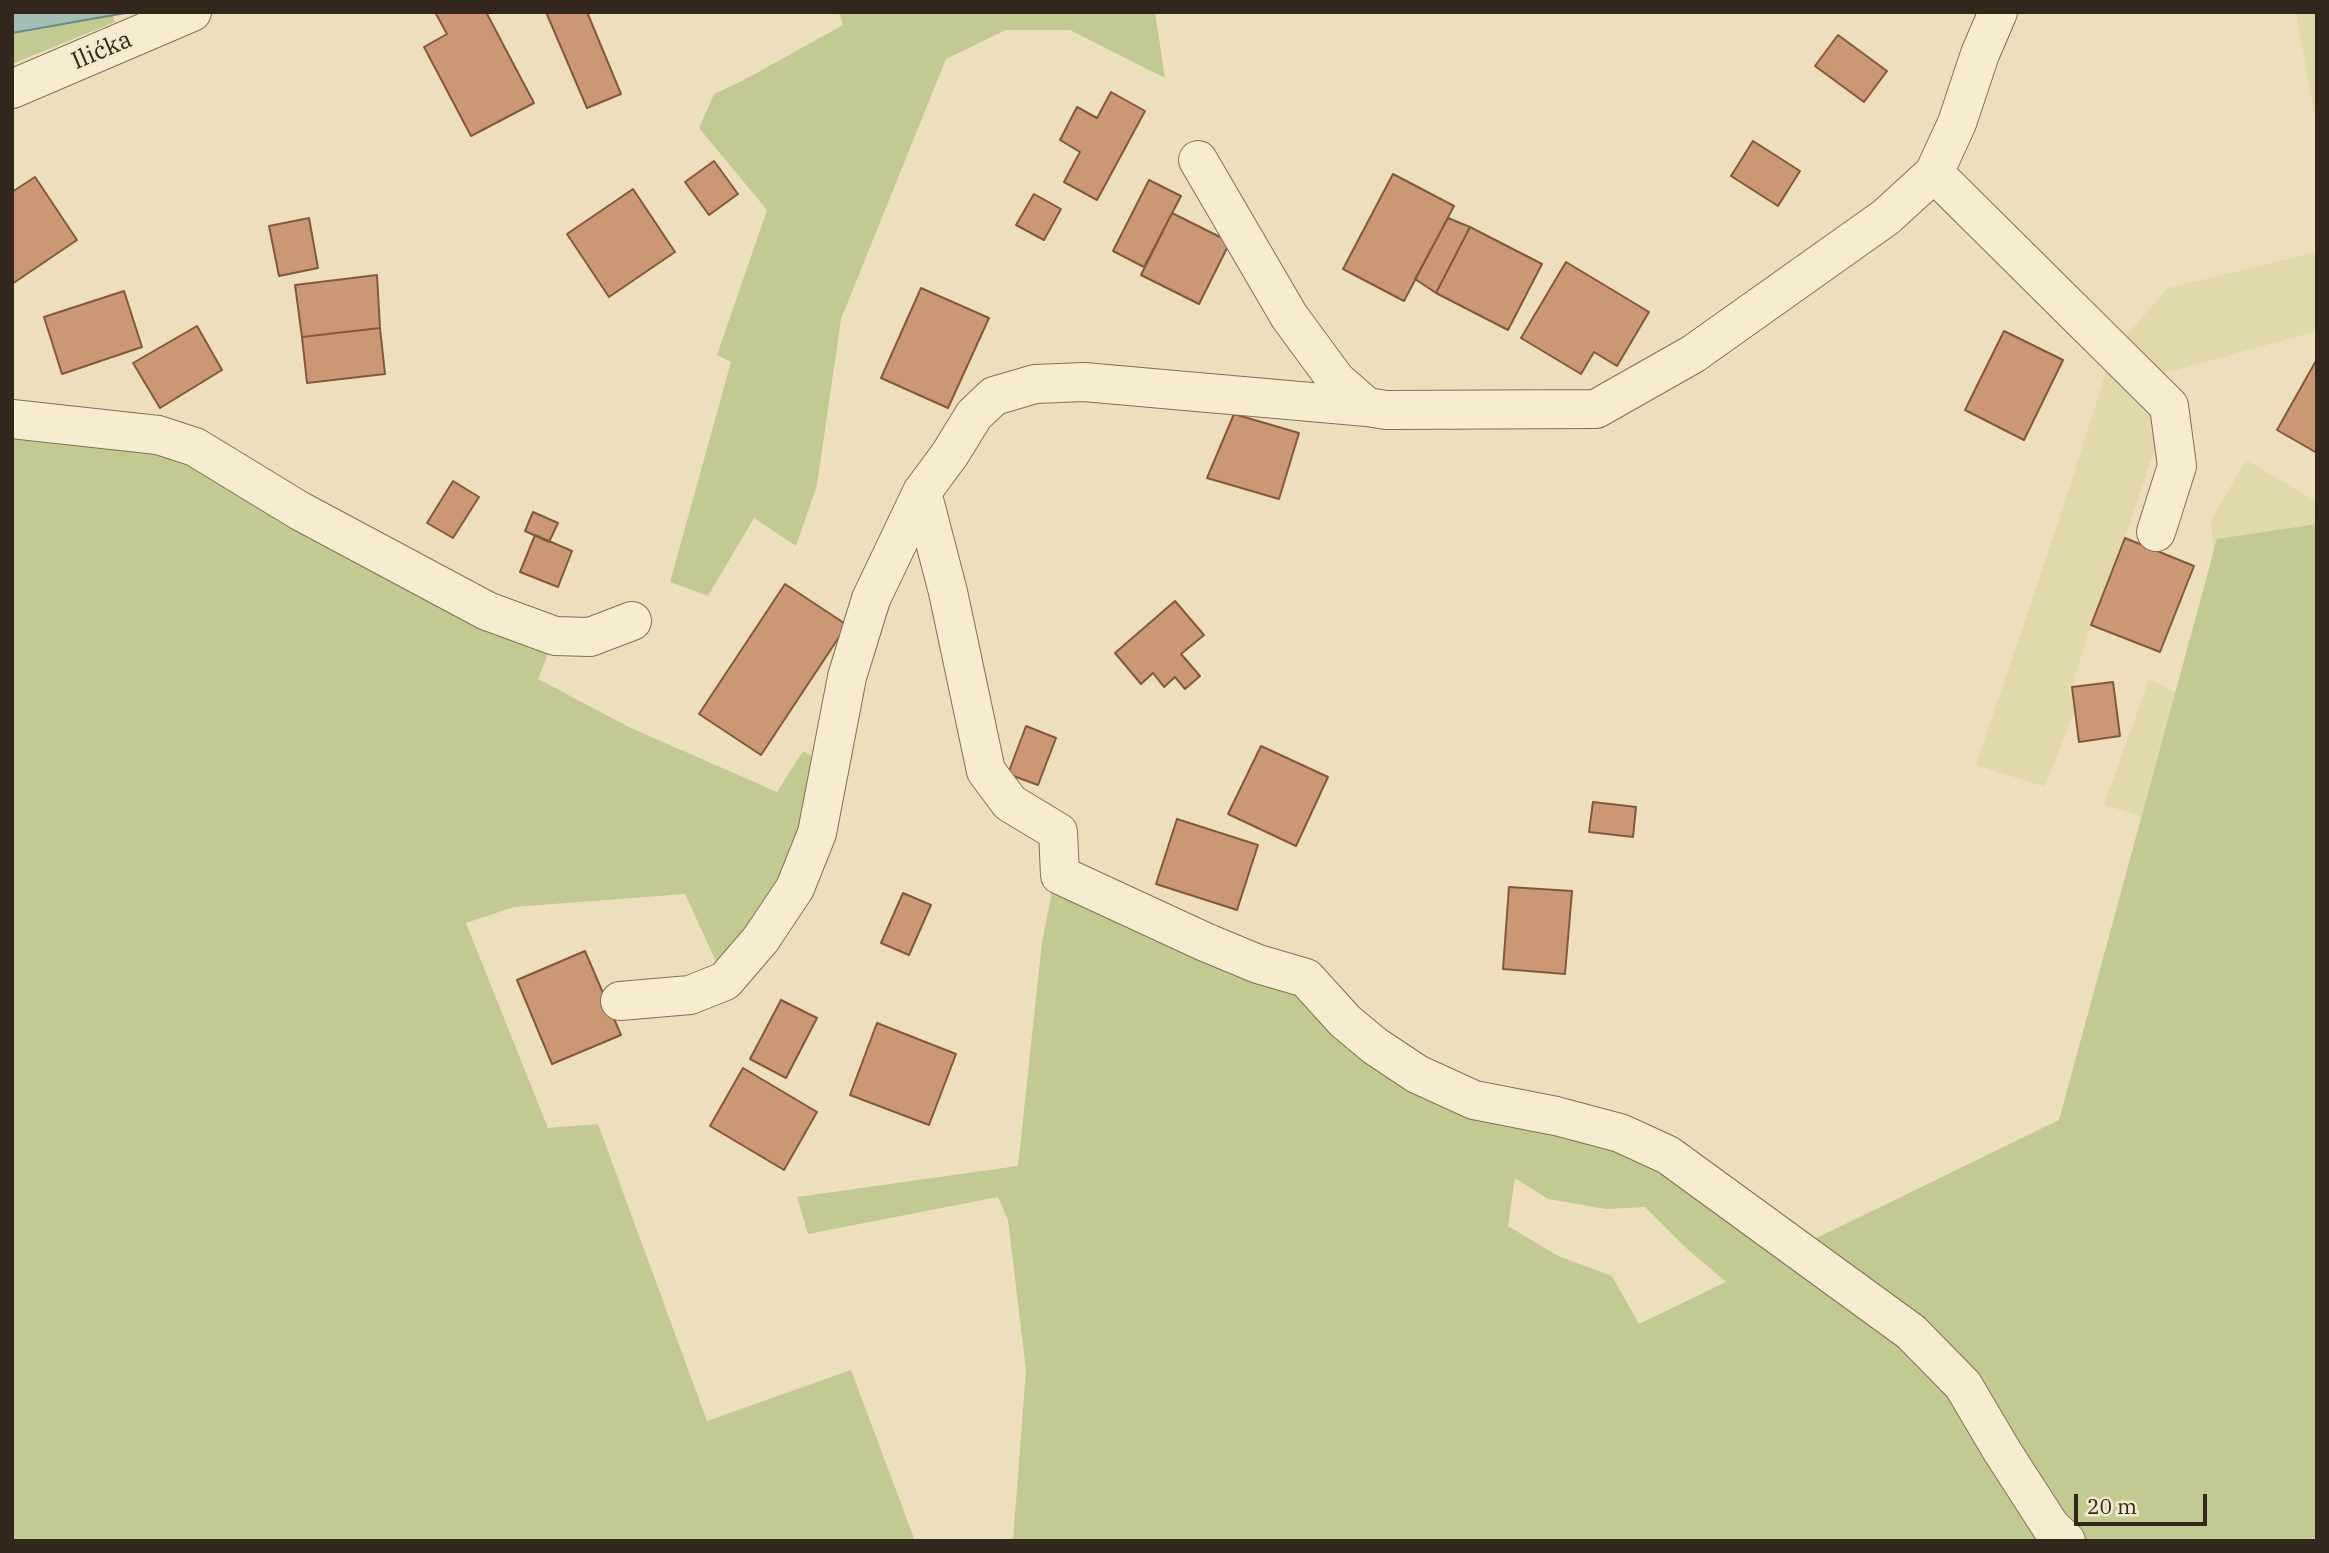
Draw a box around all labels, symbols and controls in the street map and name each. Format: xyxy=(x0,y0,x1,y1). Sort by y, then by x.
street label: Ilićka xyxy=(68,26,136,76)
scale bar xyxy=(2077,1480,2210,1524)
text: 20 m xyxy=(2087,1492,2137,1520)

